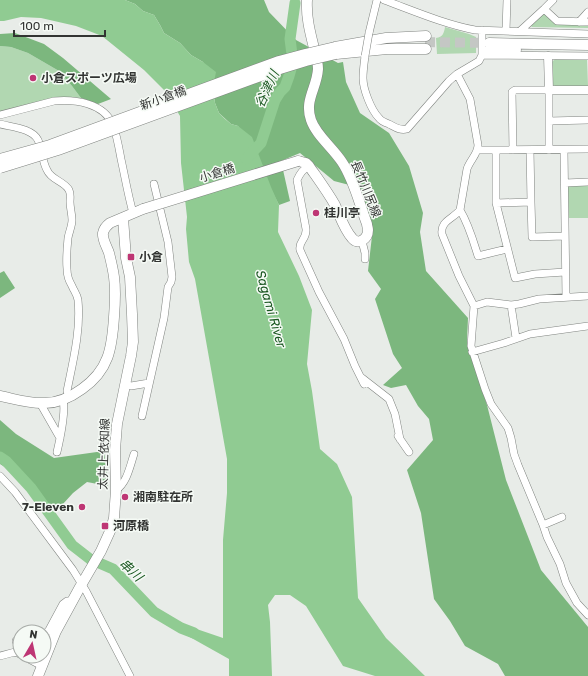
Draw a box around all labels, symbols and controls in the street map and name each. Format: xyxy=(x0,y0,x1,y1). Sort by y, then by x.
scale bar xyxy=(14,12,105,38)
text: 100 m xyxy=(20,19,54,33)
water label: 谷津川 xyxy=(252,66,283,110)
place label: 小倉スポーツ広場 xyxy=(41,71,137,85)
marker: 小倉スポーツ広場 xyxy=(28,73,38,83)
street label: 新小倉橋 xyxy=(138,83,188,113)
street label: 長竹川尻線 xyxy=(348,159,384,219)
street label: 小倉橋 xyxy=(198,161,236,185)
place label: 桂川亭 xyxy=(324,206,360,220)
marker: 桂川亭 xyxy=(311,208,321,218)
place label: 小倉 xyxy=(139,250,163,264)
marker: 小倉 xyxy=(126,252,136,262)
water label: Sagami River xyxy=(252,269,289,351)
street label: 太井上依知線 xyxy=(96,418,112,490)
place label: 湘南駐在所 xyxy=(133,490,193,504)
marker: 湘南駐在所 xyxy=(120,492,130,502)
place label: 7-Eleven xyxy=(22,500,74,514)
marker: 7-Eleven xyxy=(77,502,87,512)
place label: 河原橋 xyxy=(113,519,150,533)
marker: 河原橋 xyxy=(100,521,110,531)
water label: 串川 xyxy=(116,556,147,586)
north arrow xyxy=(12,624,52,664)
text: N xyxy=(29,628,38,642)

